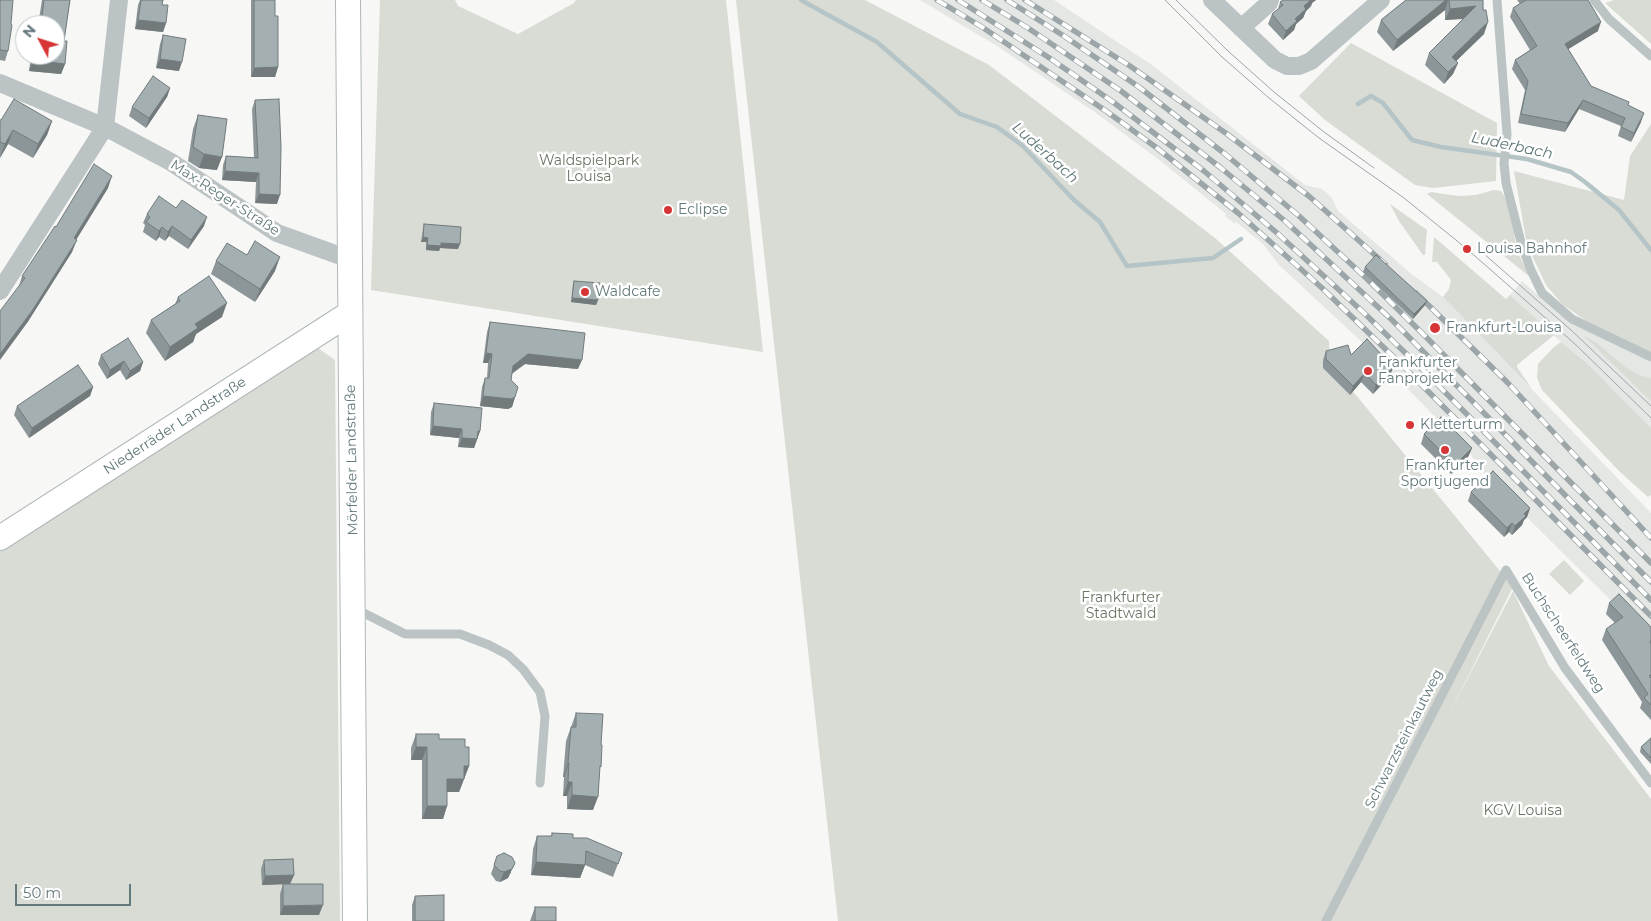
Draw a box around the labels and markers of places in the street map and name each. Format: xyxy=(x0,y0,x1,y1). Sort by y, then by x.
place label: Eclipse xyxy=(678,202,727,218)
marker: Eclipse xyxy=(662,204,674,216)
place label: Louisa Bahnhof xyxy=(1477,241,1587,257)
marker: Louisa Bahnhof xyxy=(1461,243,1473,255)
place label: Waldcafe xyxy=(595,284,661,300)
marker: Waldcafe xyxy=(579,286,591,298)
place label: Frankfurt-Louisa xyxy=(1446,320,1562,336)
marker: Frankfurt-Louisa xyxy=(1428,321,1442,335)
place label: Frankfurter Fanprojekt xyxy=(1378,355,1457,388)
marker: Frankfurter Fanprojekt xyxy=(1362,365,1374,377)
place label: Kletterturm xyxy=(1420,417,1503,433)
marker: Kletterturm xyxy=(1404,419,1416,431)
marker: Frankfurter Sportjugend xyxy=(1439,444,1451,456)
place label: Frankfurter Sportjugend xyxy=(1401,458,1489,491)

